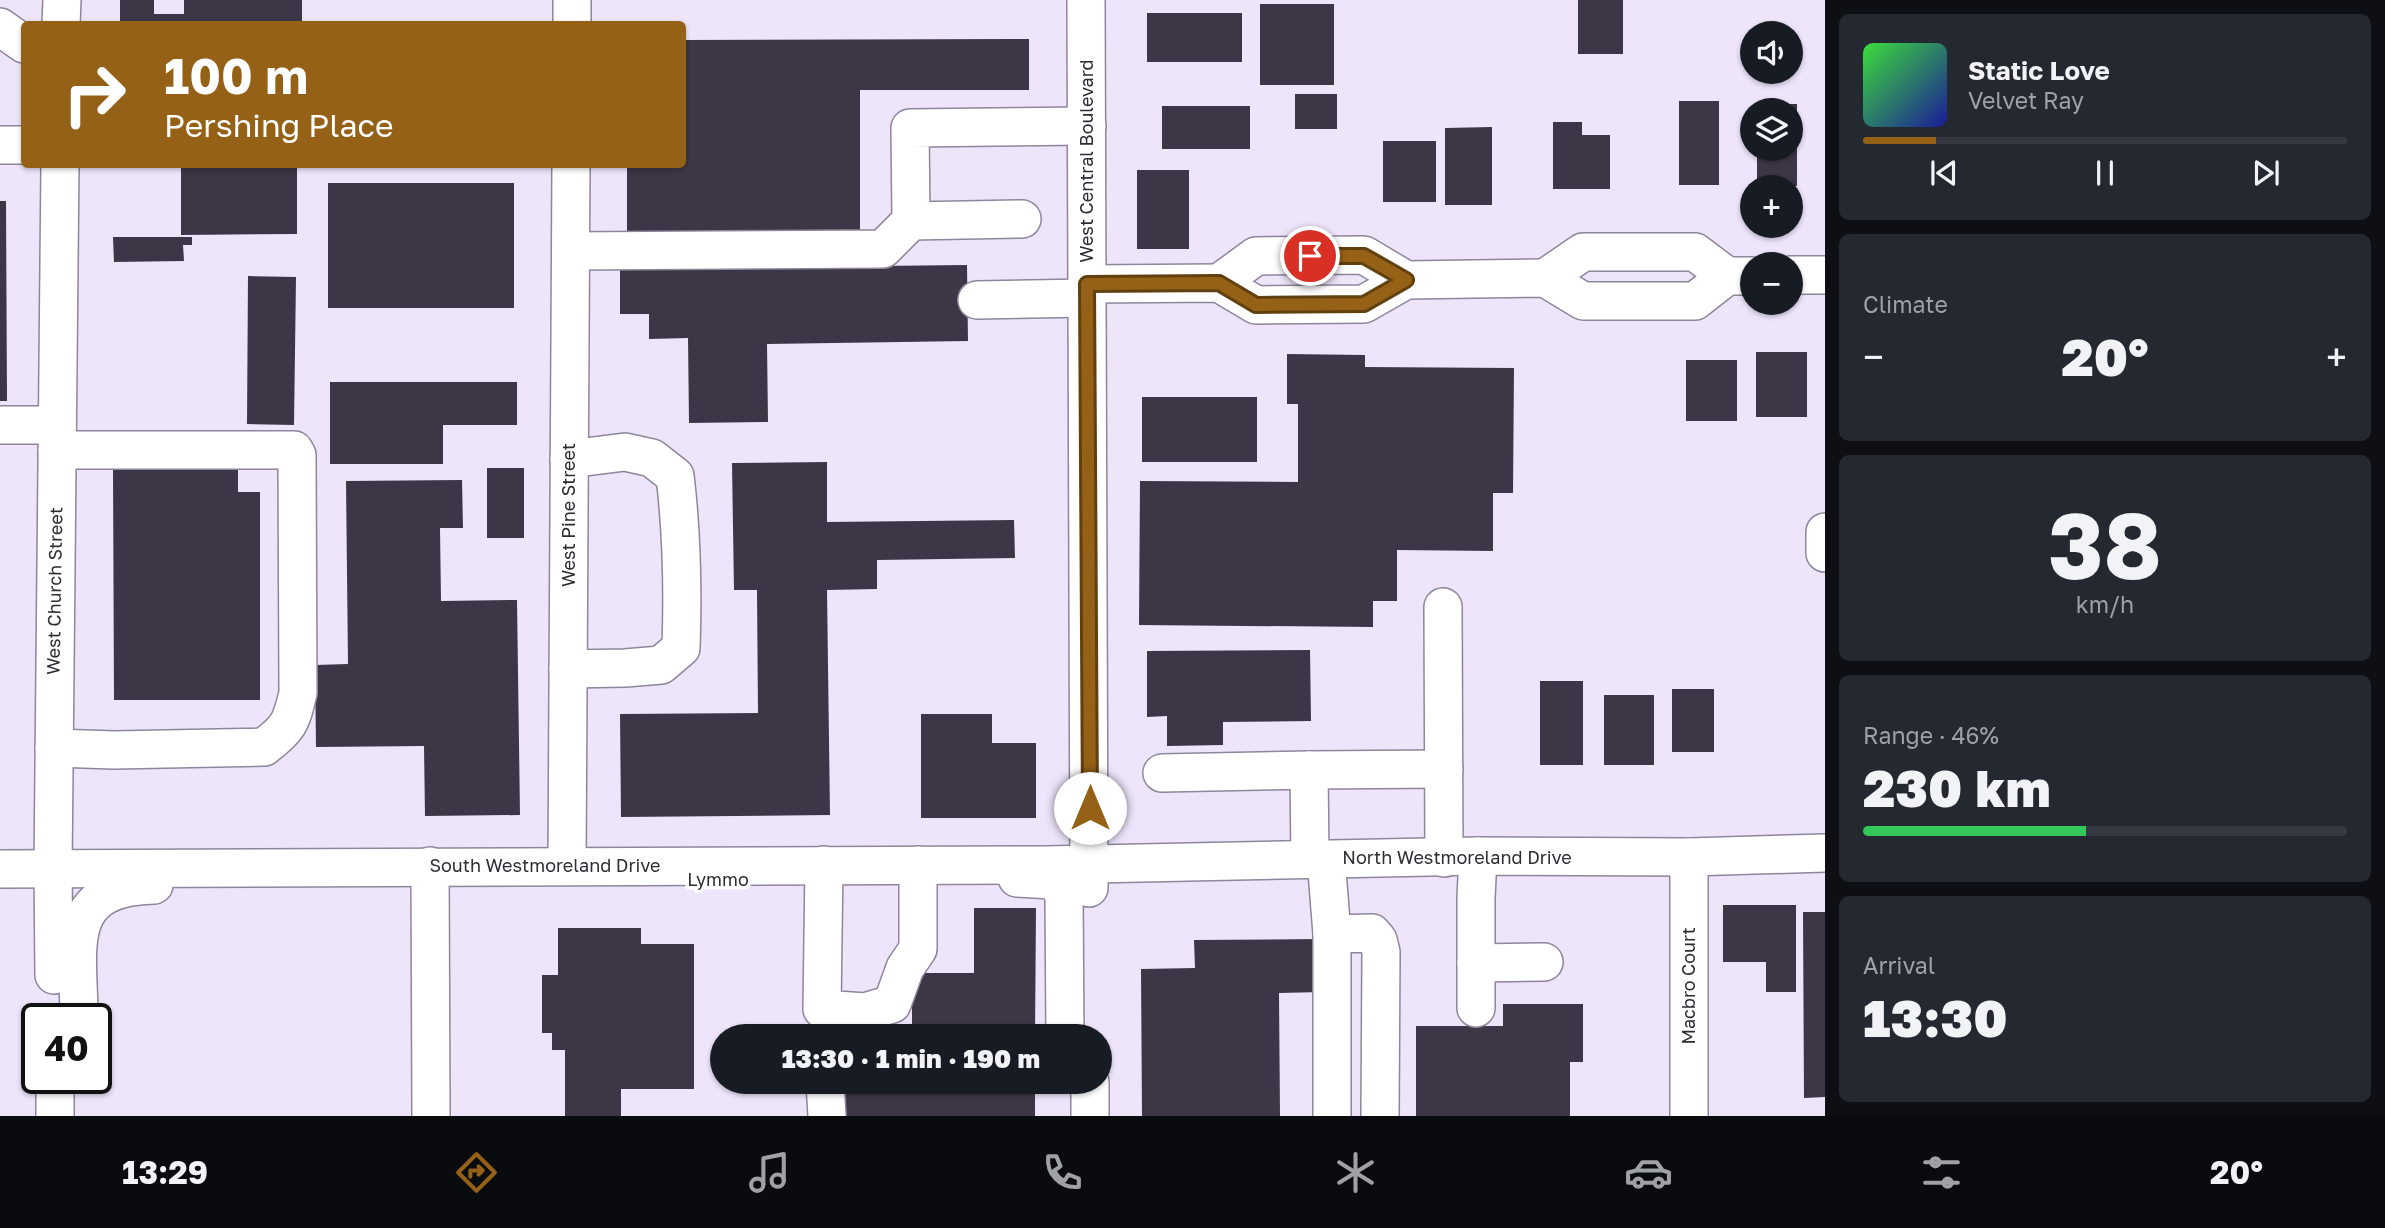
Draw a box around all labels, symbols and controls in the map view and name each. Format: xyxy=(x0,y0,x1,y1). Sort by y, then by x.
map controls xyxy=(1740,21,1803,315)
button: sound xyxy=(1740,21,1803,84)
text: 100 m xyxy=(164,46,308,105)
icon: right xyxy=(49,49,140,140)
text: Static Love xyxy=(1968,55,2110,86)
street label: West Central Boulevard xyxy=(1075,59,1097,263)
text: Velvet Ray xyxy=(1968,86,2084,114)
button: layers xyxy=(1740,98,1803,161)
text: Pershing Place xyxy=(164,106,394,144)
icon: previous xyxy=(1925,154,1963,192)
icon: pause xyxy=(2086,154,2124,192)
icon: next xyxy=(2247,154,2285,192)
button: + xyxy=(1740,175,1803,238)
pin xyxy=(1280,226,1340,286)
icon: arrive xyxy=(1291,237,1329,275)
button: − xyxy=(1740,252,1803,315)
text: Climate xyxy=(1863,290,1948,318)
text: 20° xyxy=(2062,325,2148,387)
text: − xyxy=(1863,334,1884,379)
text: + xyxy=(2326,334,2347,379)
street label: West Pine Street xyxy=(557,443,579,587)
text: 38 xyxy=(2048,490,2162,599)
street label: West Church Street xyxy=(42,507,66,675)
text: km/h xyxy=(2076,590,2134,618)
text: Range · 46% xyxy=(1863,721,1999,749)
text: 230 km xyxy=(1863,756,2051,818)
position arrow xyxy=(1053,771,1127,845)
street label: North Westmoreland Drive xyxy=(1342,846,1572,868)
street label: South Westmoreland Drive xyxy=(430,854,660,876)
street label: Lymmo xyxy=(687,868,749,890)
street label: Macbro Court xyxy=(1677,927,1699,1045)
text: Arrival xyxy=(1863,951,1935,979)
text: 13:30 xyxy=(1863,986,2007,1048)
speed limit sign: 40 xyxy=(21,1003,112,1094)
text: 13:30 · 1 min · 190 m xyxy=(782,1043,1040,1074)
icon: directions xyxy=(452,1148,501,1197)
icon: music xyxy=(745,1148,794,1197)
icon: phone xyxy=(1038,1148,1087,1197)
icon: climate xyxy=(1331,1148,1380,1197)
icon: car xyxy=(1624,1148,1673,1197)
icon: filters xyxy=(1917,1148,1966,1197)
text: 13:29 xyxy=(122,1153,208,1191)
text: 20° xyxy=(2210,1153,2263,1191)

